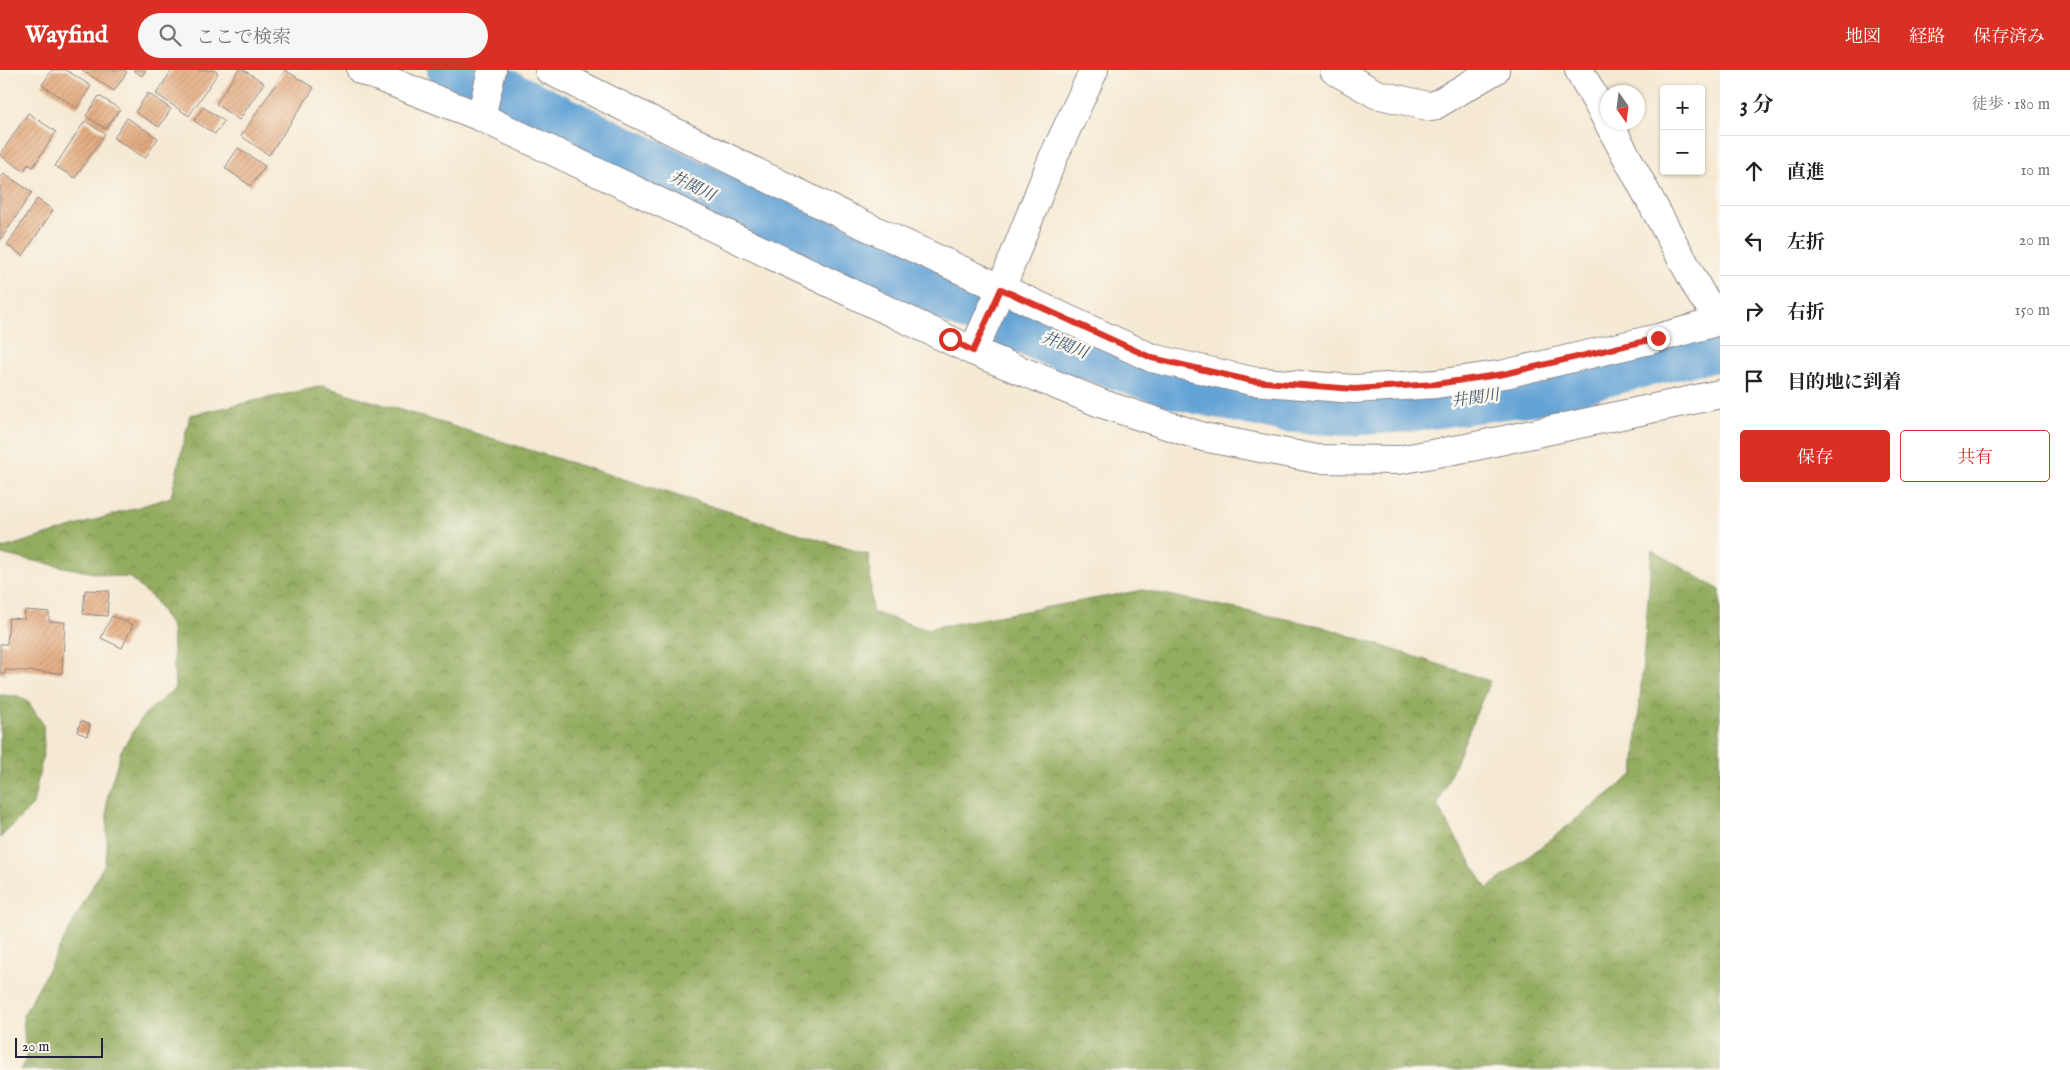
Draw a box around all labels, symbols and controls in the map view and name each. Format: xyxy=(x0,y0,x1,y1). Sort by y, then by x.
search box xyxy=(138,13,488,58)
text: Wayfind xyxy=(25,20,108,51)
icon: search xyxy=(156,21,184,49)
text: ここで検索 xyxy=(196,26,291,50)
text: 地図 xyxy=(1845,26,1881,49)
text: 経路 xyxy=(1909,26,1945,49)
text: 保存済み xyxy=(1973,26,2045,49)
north arrow xyxy=(1600,85,1645,130)
map controls xyxy=(1660,85,1705,175)
button: + xyxy=(1660,85,1705,130)
text: 3 分 xyxy=(1740,92,1773,119)
text: 徒歩 · 180 m xyxy=(1972,95,2050,115)
button: − xyxy=(1660,130,1705,175)
icon: ahead xyxy=(1740,157,1768,185)
text: 直進 xyxy=(1787,161,1825,185)
text: 10 m xyxy=(2020,161,2050,181)
water label: 井関川 xyxy=(666,167,720,207)
icon: left xyxy=(1740,227,1768,255)
text: 左折 xyxy=(1787,231,1825,255)
text: 20 m xyxy=(2019,231,2050,251)
icon: right xyxy=(1740,297,1768,325)
text: 右折 xyxy=(1787,301,1825,325)
text: 150 m xyxy=(2015,301,2050,321)
route end xyxy=(1647,327,1670,350)
route start xyxy=(939,328,962,351)
water label: 井関川 xyxy=(1038,328,1092,365)
icon: arrive xyxy=(1740,367,1768,395)
text: 目的地に到着 xyxy=(1787,371,1901,395)
water label: 井関川 xyxy=(1450,385,1502,412)
button: 保存 xyxy=(1740,430,1890,482)
button: 共有 xyxy=(1900,430,2050,482)
scale bar xyxy=(15,1035,102,1058)
text: 20 m xyxy=(22,1038,49,1056)

